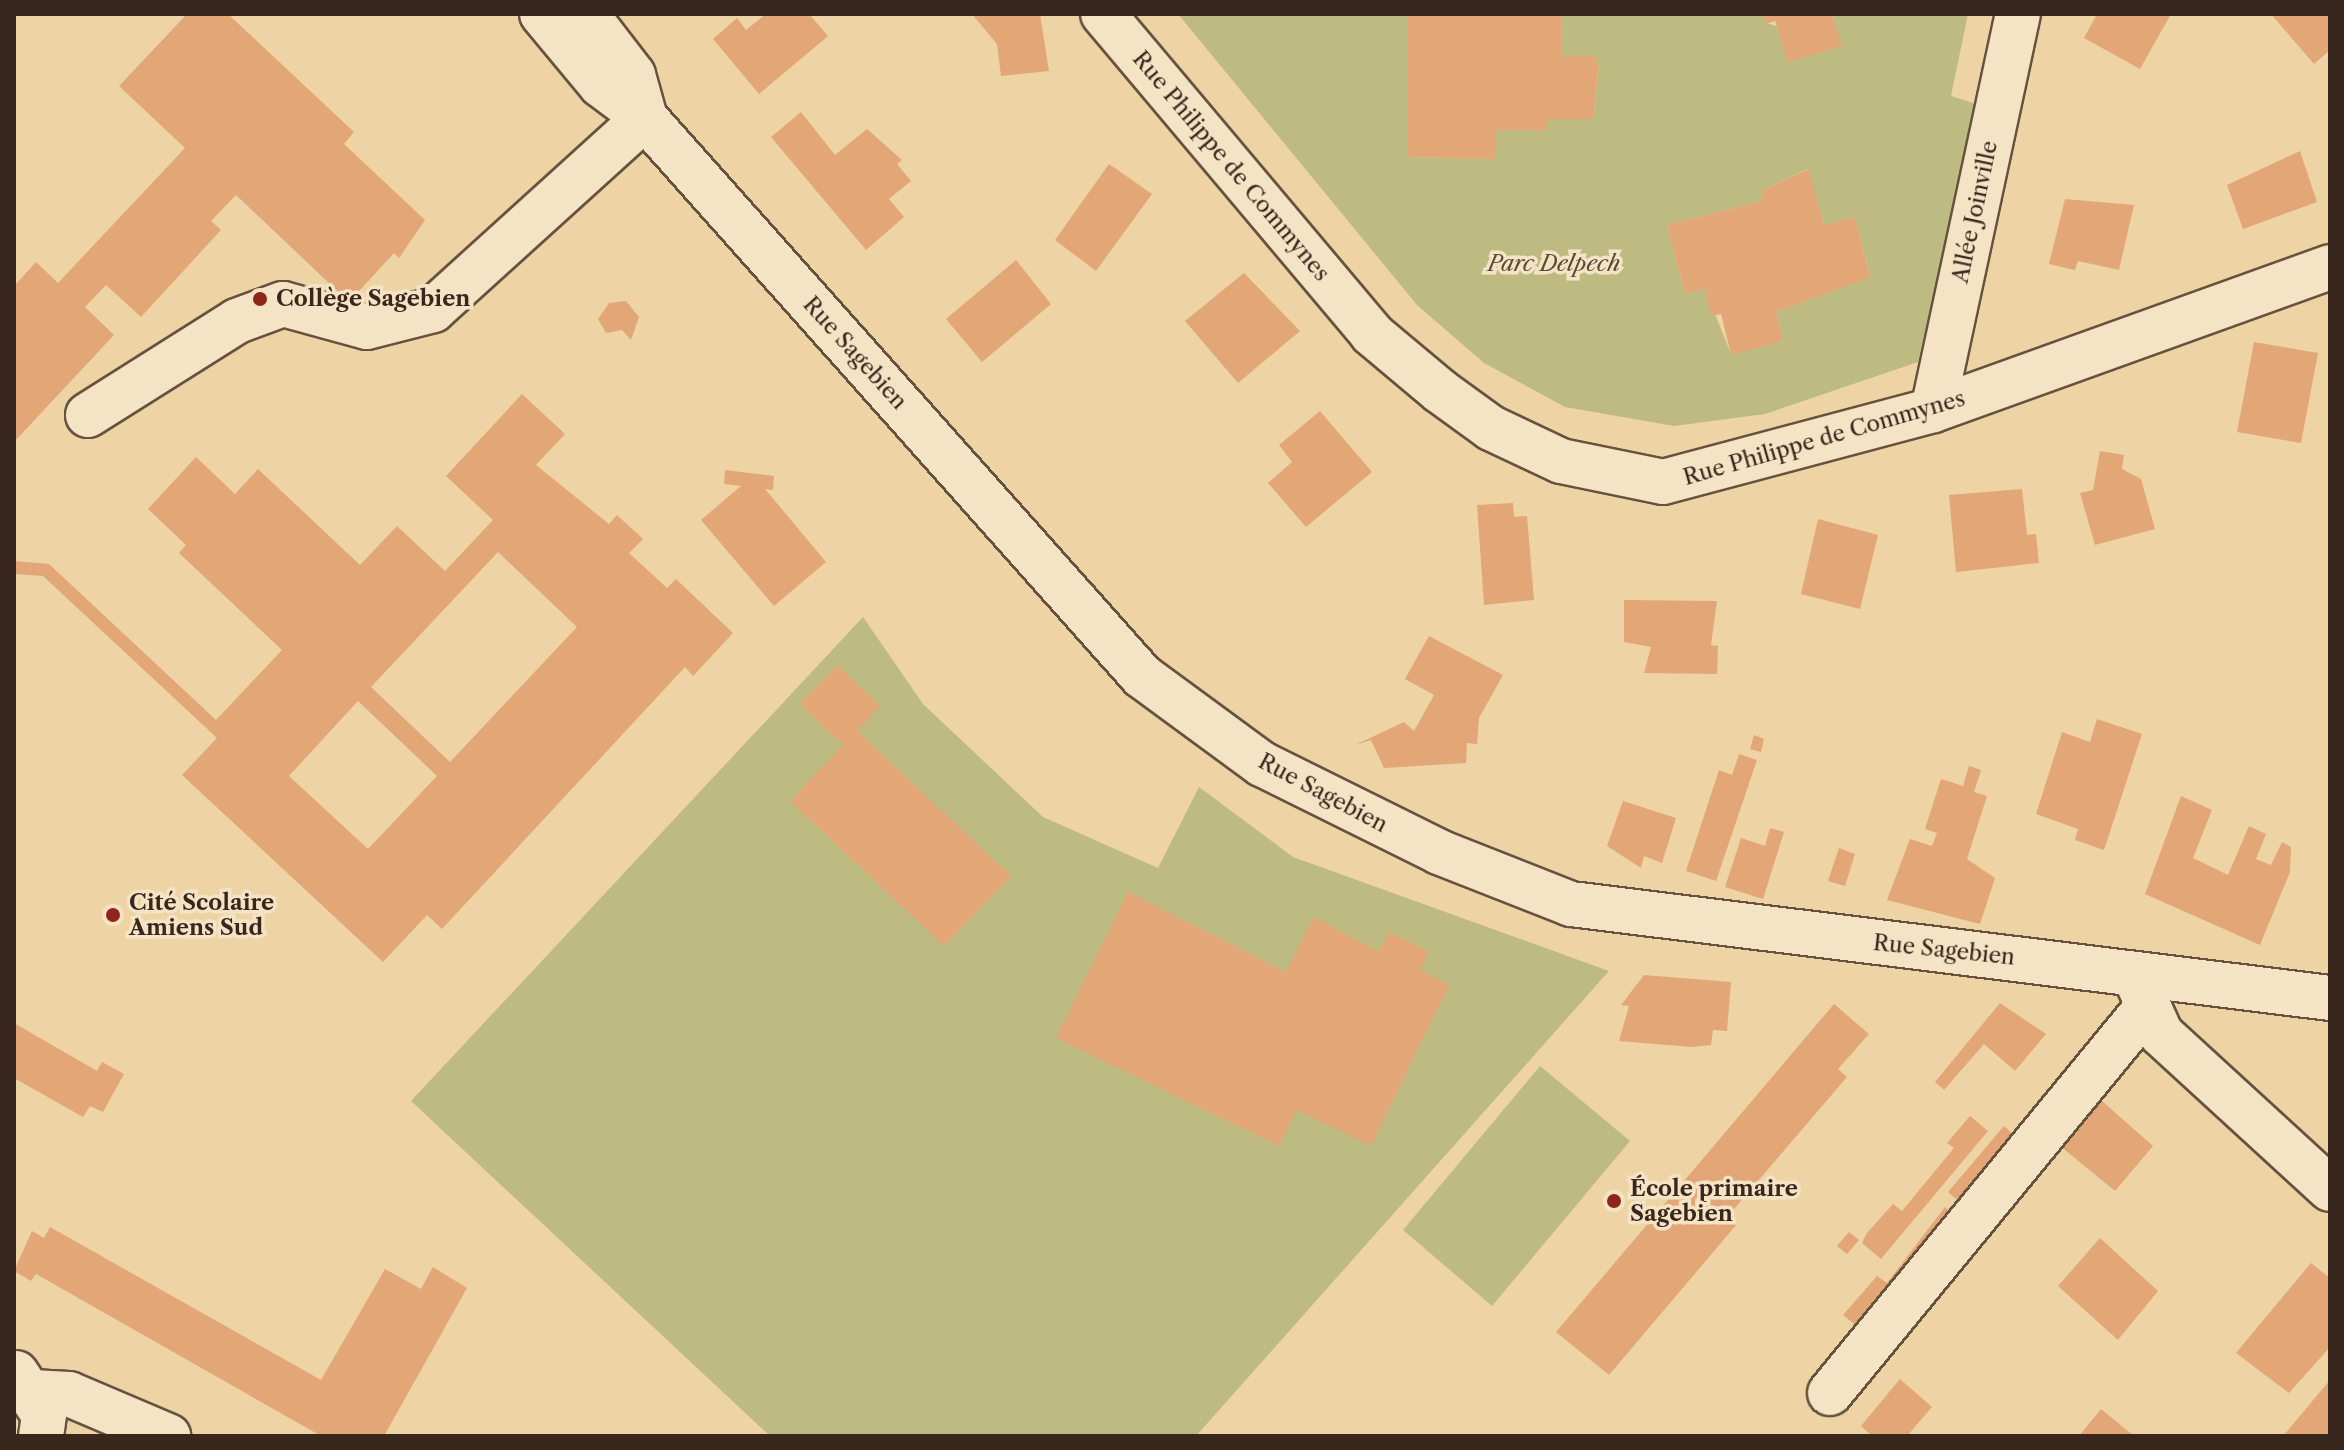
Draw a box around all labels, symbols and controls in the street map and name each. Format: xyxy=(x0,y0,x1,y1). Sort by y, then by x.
street label: Rue Philippe de Commynes xyxy=(1127,46,1335,286)
street label: Allée Joinville xyxy=(1947,138,2003,286)
park label: Parc Delpech xyxy=(1488,251,1620,277)
place label: Collège Sagebien xyxy=(276,286,470,312)
marker: Collège Sagebien xyxy=(251,290,269,308)
street label: Rue Sagebien xyxy=(798,291,912,415)
street label: Rue Philippe de Commynes xyxy=(1680,385,1968,491)
street label: Rue Sagebien xyxy=(1254,748,1392,838)
place label: Cité Scolaire Amiens Sud xyxy=(129,889,274,940)
marker: Cité Scolaire Amiens Sud xyxy=(104,906,122,924)
street label: Rue Sagebien xyxy=(1872,929,2016,971)
place label: École primaire Sagebien xyxy=(1630,1175,1798,1226)
marker: École primaire Sagebien xyxy=(1605,1192,1623,1210)

